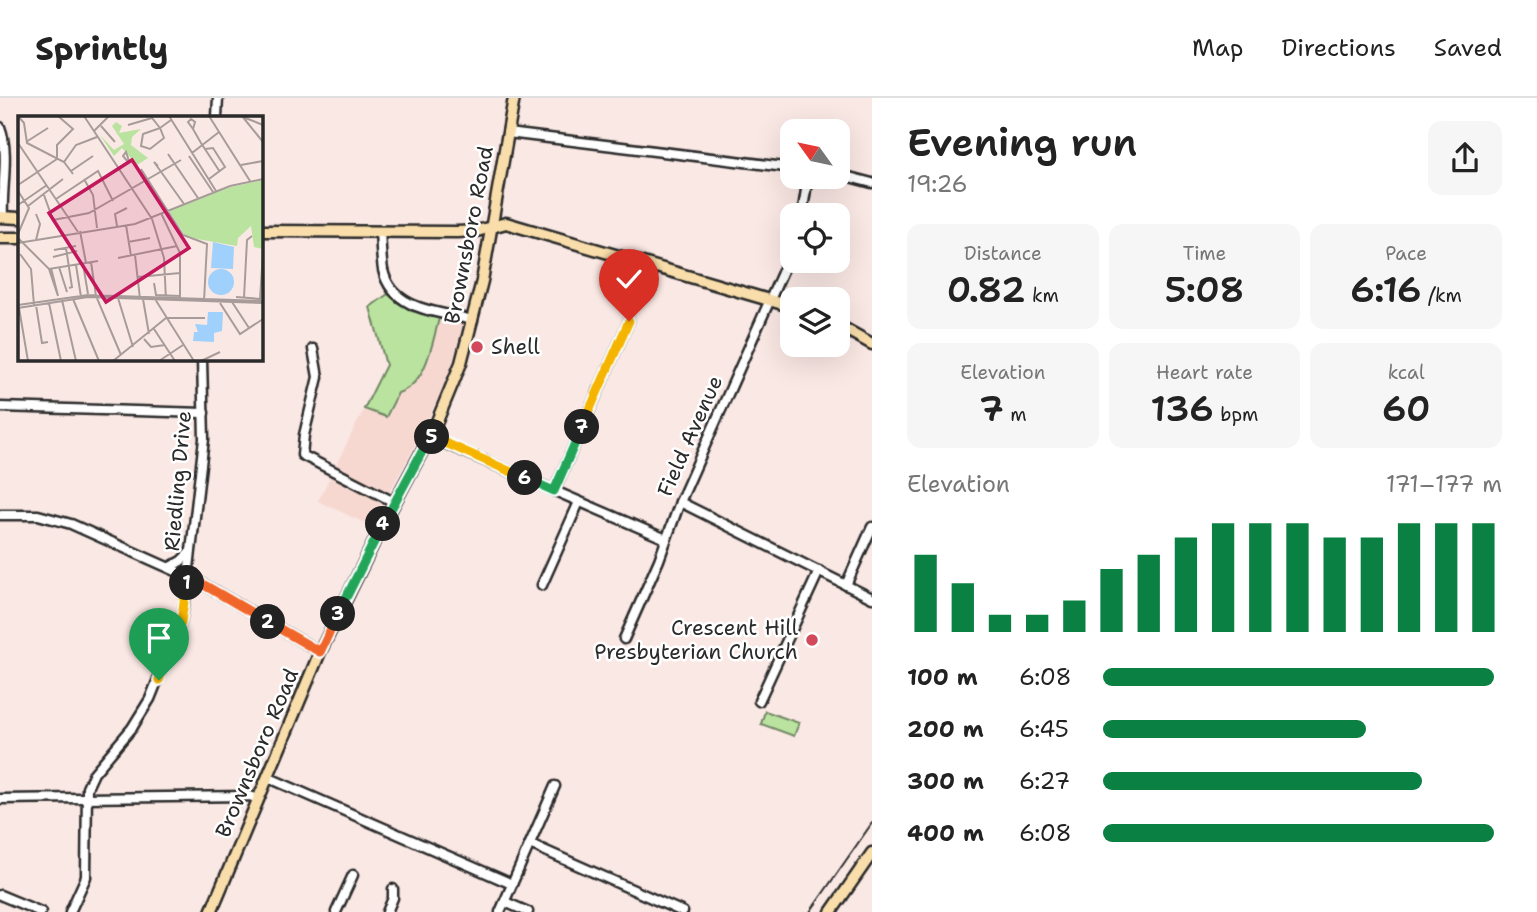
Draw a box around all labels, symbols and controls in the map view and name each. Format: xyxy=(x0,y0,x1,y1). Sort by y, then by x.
text: Sprintly xyxy=(35,26,168,71)
text: Map xyxy=(1192,32,1243,64)
text: Directions xyxy=(1281,32,1396,64)
text: Saved xyxy=(1434,32,1502,64)
inset map xyxy=(18,116,262,360)
text: Evening run xyxy=(907,117,1137,168)
north arrow xyxy=(780,119,850,189)
map controls xyxy=(780,119,850,357)
button: share xyxy=(1428,121,1502,195)
street label: Brownsboro Road xyxy=(438,144,500,326)
text: 19:26 xyxy=(907,169,968,199)
button: locate xyxy=(780,203,850,273)
text: Distance xyxy=(964,241,1042,266)
text: Time xyxy=(1183,241,1226,266)
text: Pace xyxy=(1385,241,1427,266)
pin xyxy=(599,249,659,321)
icon: check xyxy=(610,260,648,298)
text: 0.82 xyxy=(947,266,1026,313)
text: 5:08 xyxy=(1165,266,1244,313)
text: 6:16 xyxy=(1350,266,1422,313)
text: km xyxy=(1026,283,1059,308)
text: /km xyxy=(1422,283,1462,308)
button: layers xyxy=(780,287,850,357)
place label: Shell xyxy=(491,333,540,361)
marker: Shell xyxy=(469,339,485,355)
text: Elevation xyxy=(960,360,1045,385)
text: Heart rate xyxy=(1156,360,1253,385)
text: kcal xyxy=(1388,360,1425,385)
street label: Field Avenue xyxy=(651,371,729,501)
text: 7 xyxy=(979,385,1004,432)
text: 136 xyxy=(1151,385,1214,432)
text: 60 xyxy=(1382,385,1430,432)
text: m xyxy=(1004,402,1027,427)
text: bpm xyxy=(1214,402,1258,427)
street label: Riedling Drive xyxy=(158,410,198,552)
pin: 7 xyxy=(564,410,600,444)
text: 7 xyxy=(575,414,588,439)
pin: 5 xyxy=(414,420,450,454)
text: 5 xyxy=(426,424,437,449)
pin: 6 xyxy=(508,460,542,496)
text: 6 xyxy=(518,465,531,490)
text: Elevation xyxy=(907,469,1010,499)
text: 171–177 m xyxy=(1386,469,1502,499)
pin: 4 xyxy=(366,506,400,542)
text: 4 xyxy=(376,511,389,536)
pin: 1 xyxy=(170,566,204,601)
text: 1 xyxy=(182,570,191,595)
pin: 3 xyxy=(320,596,356,632)
text: 3 xyxy=(331,601,344,626)
pin: 2 xyxy=(250,604,286,640)
pin xyxy=(129,608,189,680)
text: 2 xyxy=(261,609,274,634)
place label: Crescent Hill Presbyterian Church xyxy=(594,614,799,666)
icon: arrive xyxy=(140,619,178,657)
marker: Crescent Hill Presbyterian Church xyxy=(804,632,820,648)
text: 100 m xyxy=(907,662,978,692)
text: 6:08 xyxy=(1019,662,1072,692)
street label: Brownsboro Road xyxy=(209,664,305,842)
text: 200 m xyxy=(907,714,984,744)
text: 6:45 xyxy=(1019,714,1069,744)
text: 300 m xyxy=(907,766,984,796)
text: 6:27 xyxy=(1019,766,1070,796)
text: 400 m xyxy=(907,818,984,848)
text: 6:08 xyxy=(1019,818,1072,848)

